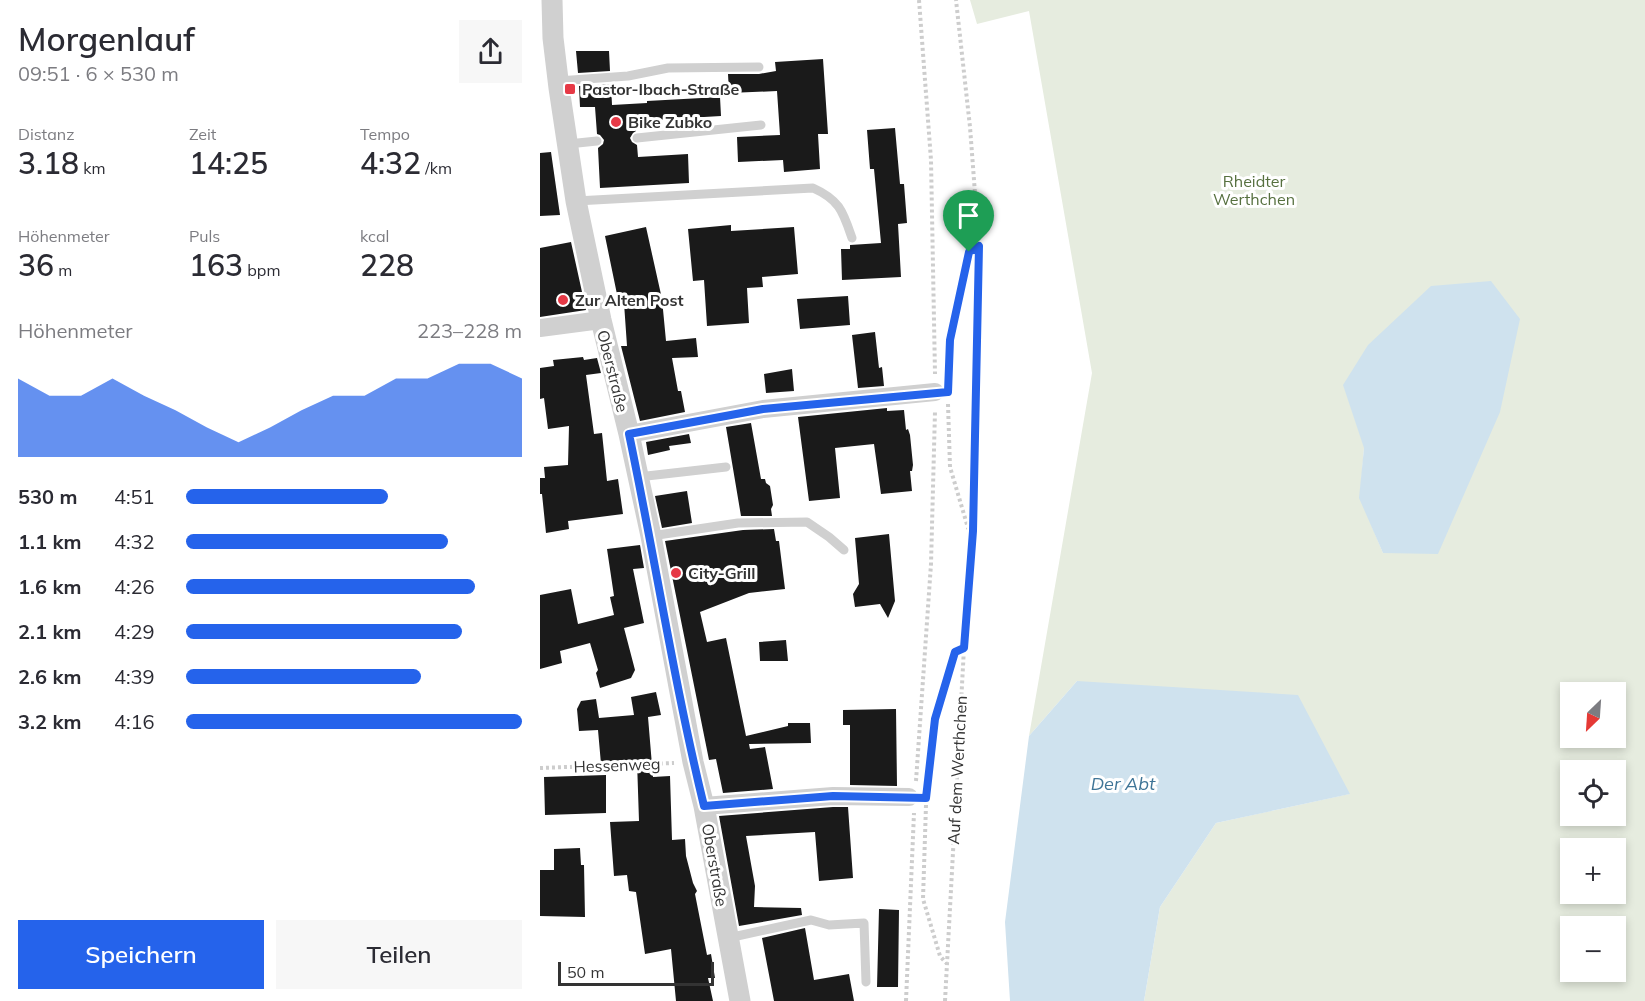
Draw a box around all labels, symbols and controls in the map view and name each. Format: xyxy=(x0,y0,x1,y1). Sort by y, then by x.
text: Morgenlauf xyxy=(18,18,195,59)
button: share xyxy=(459,20,522,83)
text: 09:51 · 6 × 530 m xyxy=(18,61,179,86)
place label: Pastor-Ibach-Straße xyxy=(582,79,740,99)
marker: Pastor-Ibach-Straße xyxy=(563,82,577,96)
place label: Bike Zubko xyxy=(628,112,712,132)
marker: Bike Zubko xyxy=(609,115,623,129)
text: Distanz xyxy=(18,124,75,144)
text: Zeit xyxy=(189,124,216,144)
text: Tempo xyxy=(360,124,410,144)
text: 3.18 xyxy=(18,144,79,182)
text: 14:25 xyxy=(189,144,268,182)
text: 4:32 xyxy=(360,144,421,182)
text: km xyxy=(79,158,106,178)
text: /km xyxy=(421,158,452,178)
park label: Rheidter Werthchen xyxy=(1213,171,1295,209)
pin xyxy=(943,190,994,252)
icon: arrive xyxy=(952,199,985,232)
text: Höhenmeter xyxy=(18,226,110,246)
text: Puls xyxy=(189,226,220,246)
text: kcal xyxy=(360,226,389,246)
text: 36 xyxy=(18,246,54,284)
text: 163 xyxy=(189,246,243,284)
text: 228 xyxy=(360,246,414,284)
text: m xyxy=(54,260,72,280)
text: bpm xyxy=(243,260,280,280)
place label: Zur Alten Post xyxy=(575,290,683,310)
marker: Zur Alten Post xyxy=(556,293,570,307)
text: Höhenmeter xyxy=(18,318,133,343)
text: 223–228 m xyxy=(417,318,522,343)
street label: Oberstraße xyxy=(593,328,633,414)
text: 530 m xyxy=(18,484,77,509)
text: 4:51 xyxy=(114,484,155,509)
text: 1.1 km xyxy=(18,529,81,554)
text: 4:32 xyxy=(114,529,155,554)
place label: City-Grill xyxy=(688,563,755,583)
marker: City-Grill xyxy=(669,566,683,580)
text: 1.6 km xyxy=(18,574,81,599)
text: 4:26 xyxy=(114,574,155,599)
text: 2.1 km xyxy=(18,619,81,644)
text: 4:29 xyxy=(114,619,155,644)
text: 2.6 km xyxy=(18,664,81,689)
text: 4:39 xyxy=(114,664,155,689)
north arrow xyxy=(1560,682,1626,748)
map controls xyxy=(1560,682,1626,982)
street label: Auf dem Werthchen xyxy=(943,695,971,845)
text: 3.2 km xyxy=(18,709,81,734)
text: 4:16 xyxy=(114,709,155,734)
street label: Hessenweg xyxy=(573,753,661,777)
button: locate xyxy=(1560,760,1626,826)
water label: Der Abt xyxy=(1091,772,1156,795)
street label: Oberstraße xyxy=(698,822,732,908)
button: + xyxy=(1560,838,1626,904)
button: − xyxy=(1560,916,1626,982)
button: Speichern xyxy=(18,920,264,989)
button: Teilen xyxy=(276,920,522,989)
scale bar xyxy=(558,959,714,986)
text: 50 m xyxy=(567,962,604,982)

